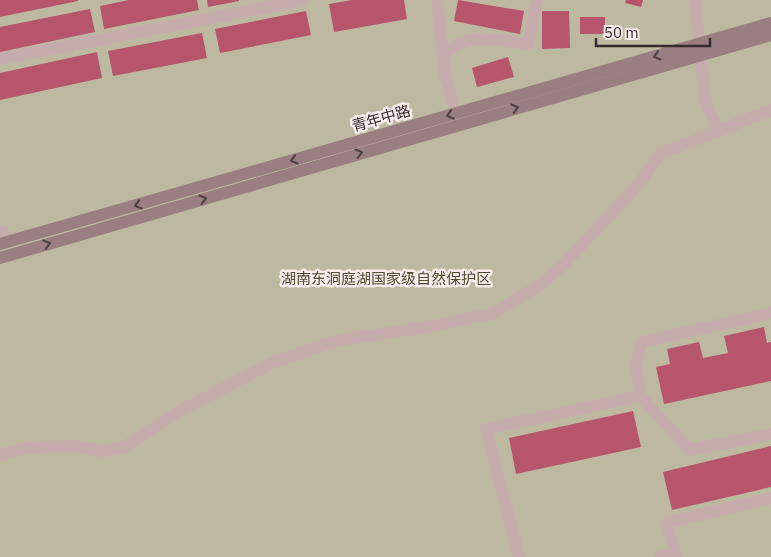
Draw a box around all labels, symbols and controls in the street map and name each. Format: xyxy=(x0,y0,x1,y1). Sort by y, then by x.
scale bar xyxy=(596,15,710,47)
text: 50 m xyxy=(604,23,639,42)
one-way arrow xyxy=(653,50,661,60)
street label: 青年中路 xyxy=(350,101,412,135)
one-way arrow xyxy=(510,103,518,113)
one-way arrow xyxy=(446,109,455,120)
one-way arrow xyxy=(354,149,362,159)
one-way arrow xyxy=(290,154,299,164)
one-way arrow xyxy=(198,194,206,204)
one-way arrow xyxy=(134,199,142,209)
one-way arrow xyxy=(42,240,50,250)
park label: 湖南东洞庭湖国家级自然保护区 xyxy=(281,269,491,288)

